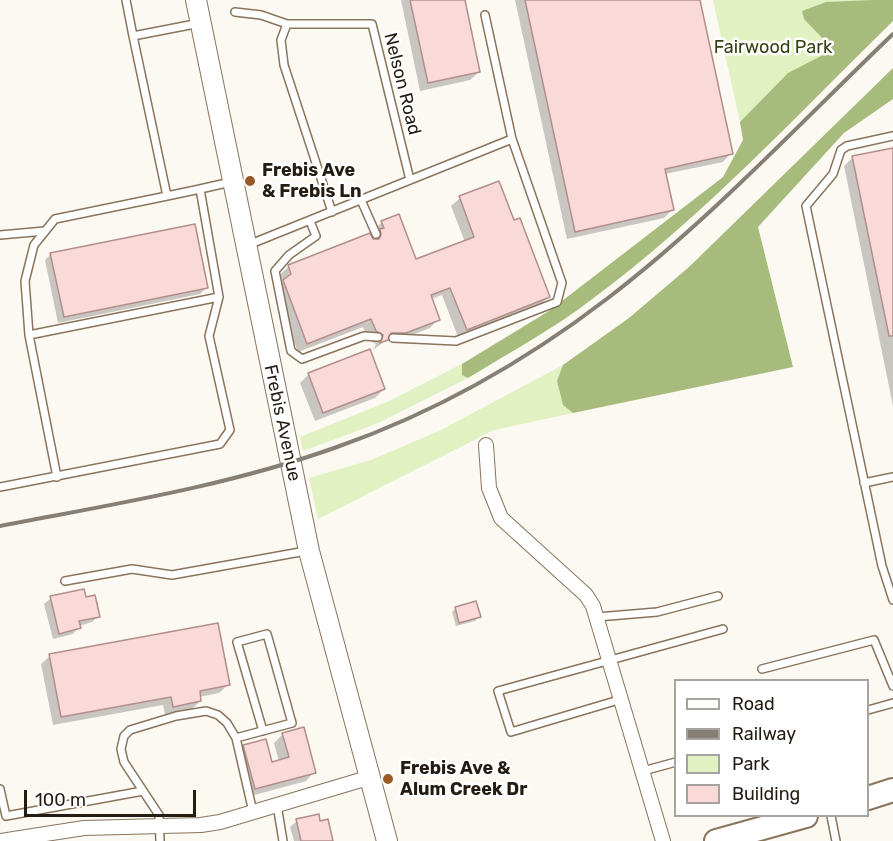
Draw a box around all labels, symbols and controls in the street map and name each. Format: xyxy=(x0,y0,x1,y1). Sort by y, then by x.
street label: Nelson Road xyxy=(379,31,425,137)
park label: Fairwood Park xyxy=(714,37,832,59)
place label: Frebis Ave & Frebis Ln xyxy=(262,160,362,202)
marker: Frebis Ave & Frebis Ln xyxy=(243,174,257,188)
street label: Frebis Avenue xyxy=(259,363,305,483)
legend xyxy=(674,679,869,817)
text: Road xyxy=(732,693,775,715)
text: Railway xyxy=(732,723,796,745)
text: Park xyxy=(732,753,769,775)
place label: Frebis Ave & Alum Creek Dr xyxy=(400,758,527,800)
marker: Frebis Ave & Alum Creek Dr xyxy=(381,772,395,786)
scale bar xyxy=(27,778,200,816)
text: Building xyxy=(732,783,800,805)
text: 100 m xyxy=(35,789,86,811)

